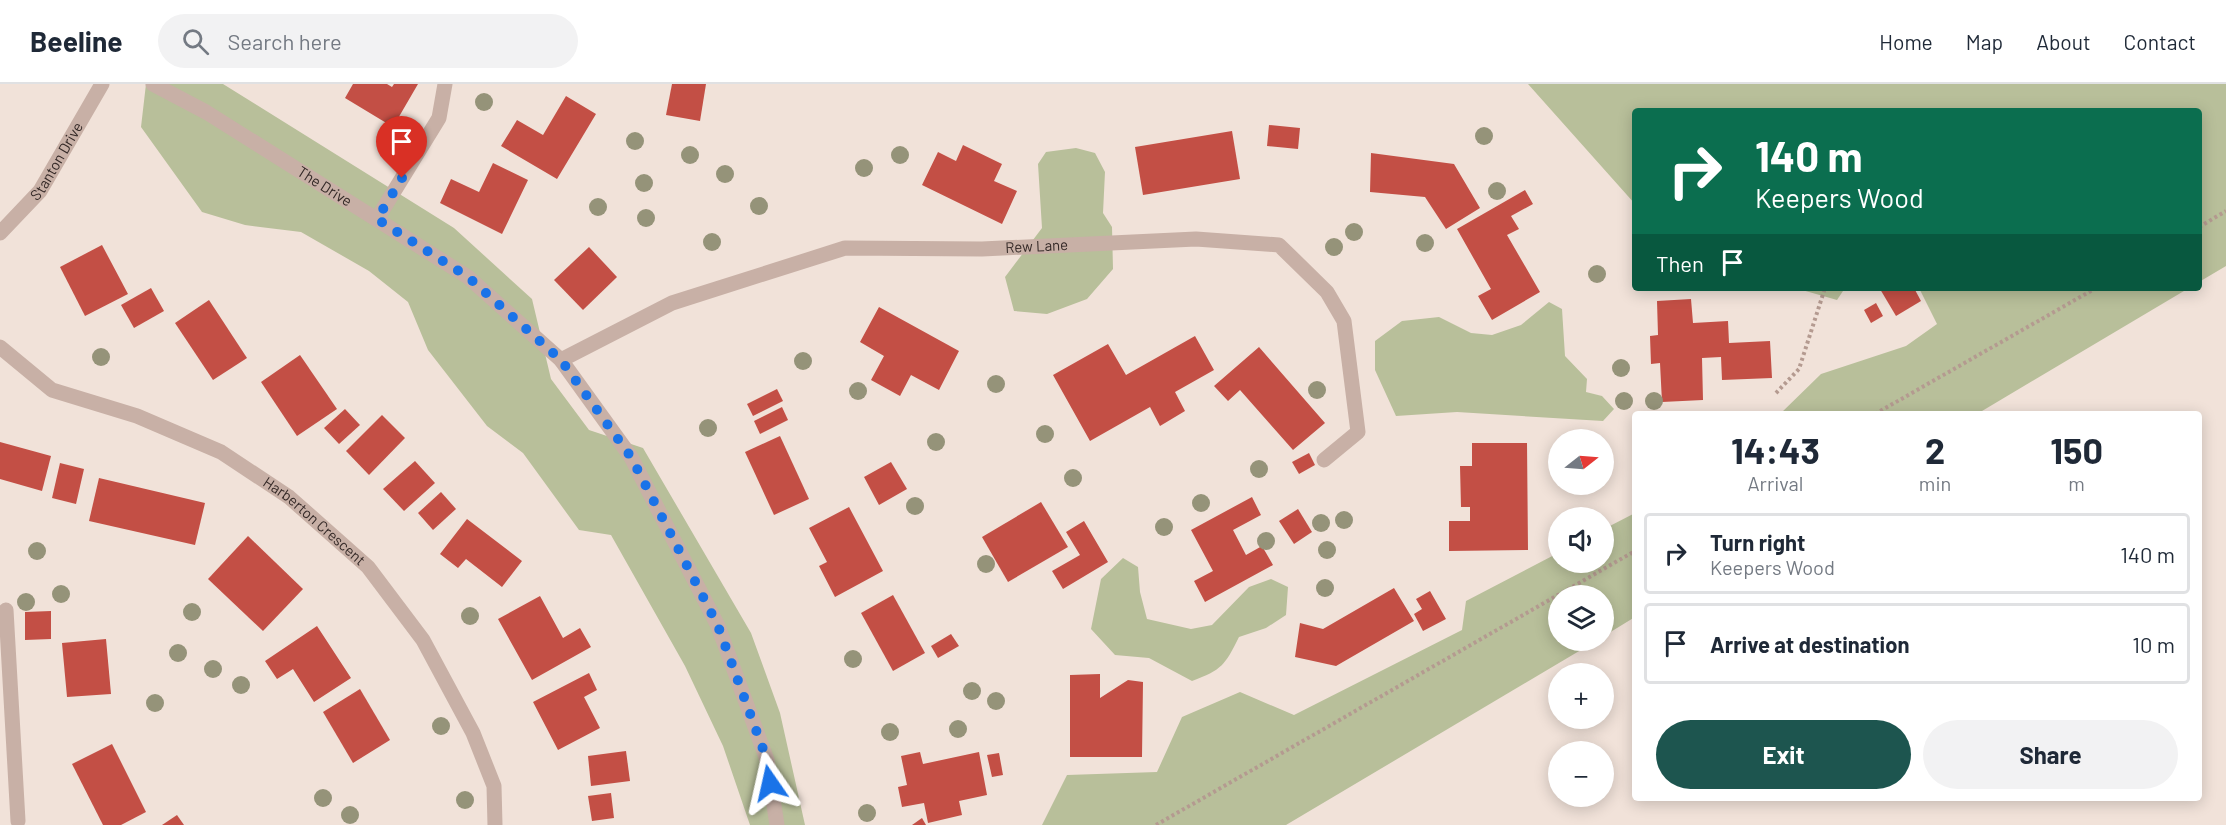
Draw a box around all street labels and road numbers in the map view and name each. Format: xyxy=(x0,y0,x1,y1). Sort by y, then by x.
street label: Stanton Drive xyxy=(26,118,86,204)
street label: The Drive xyxy=(294,162,356,210)
street label: Rew Lane xyxy=(1005,235,1068,256)
street label: Harberton Crescent xyxy=(260,472,370,569)

